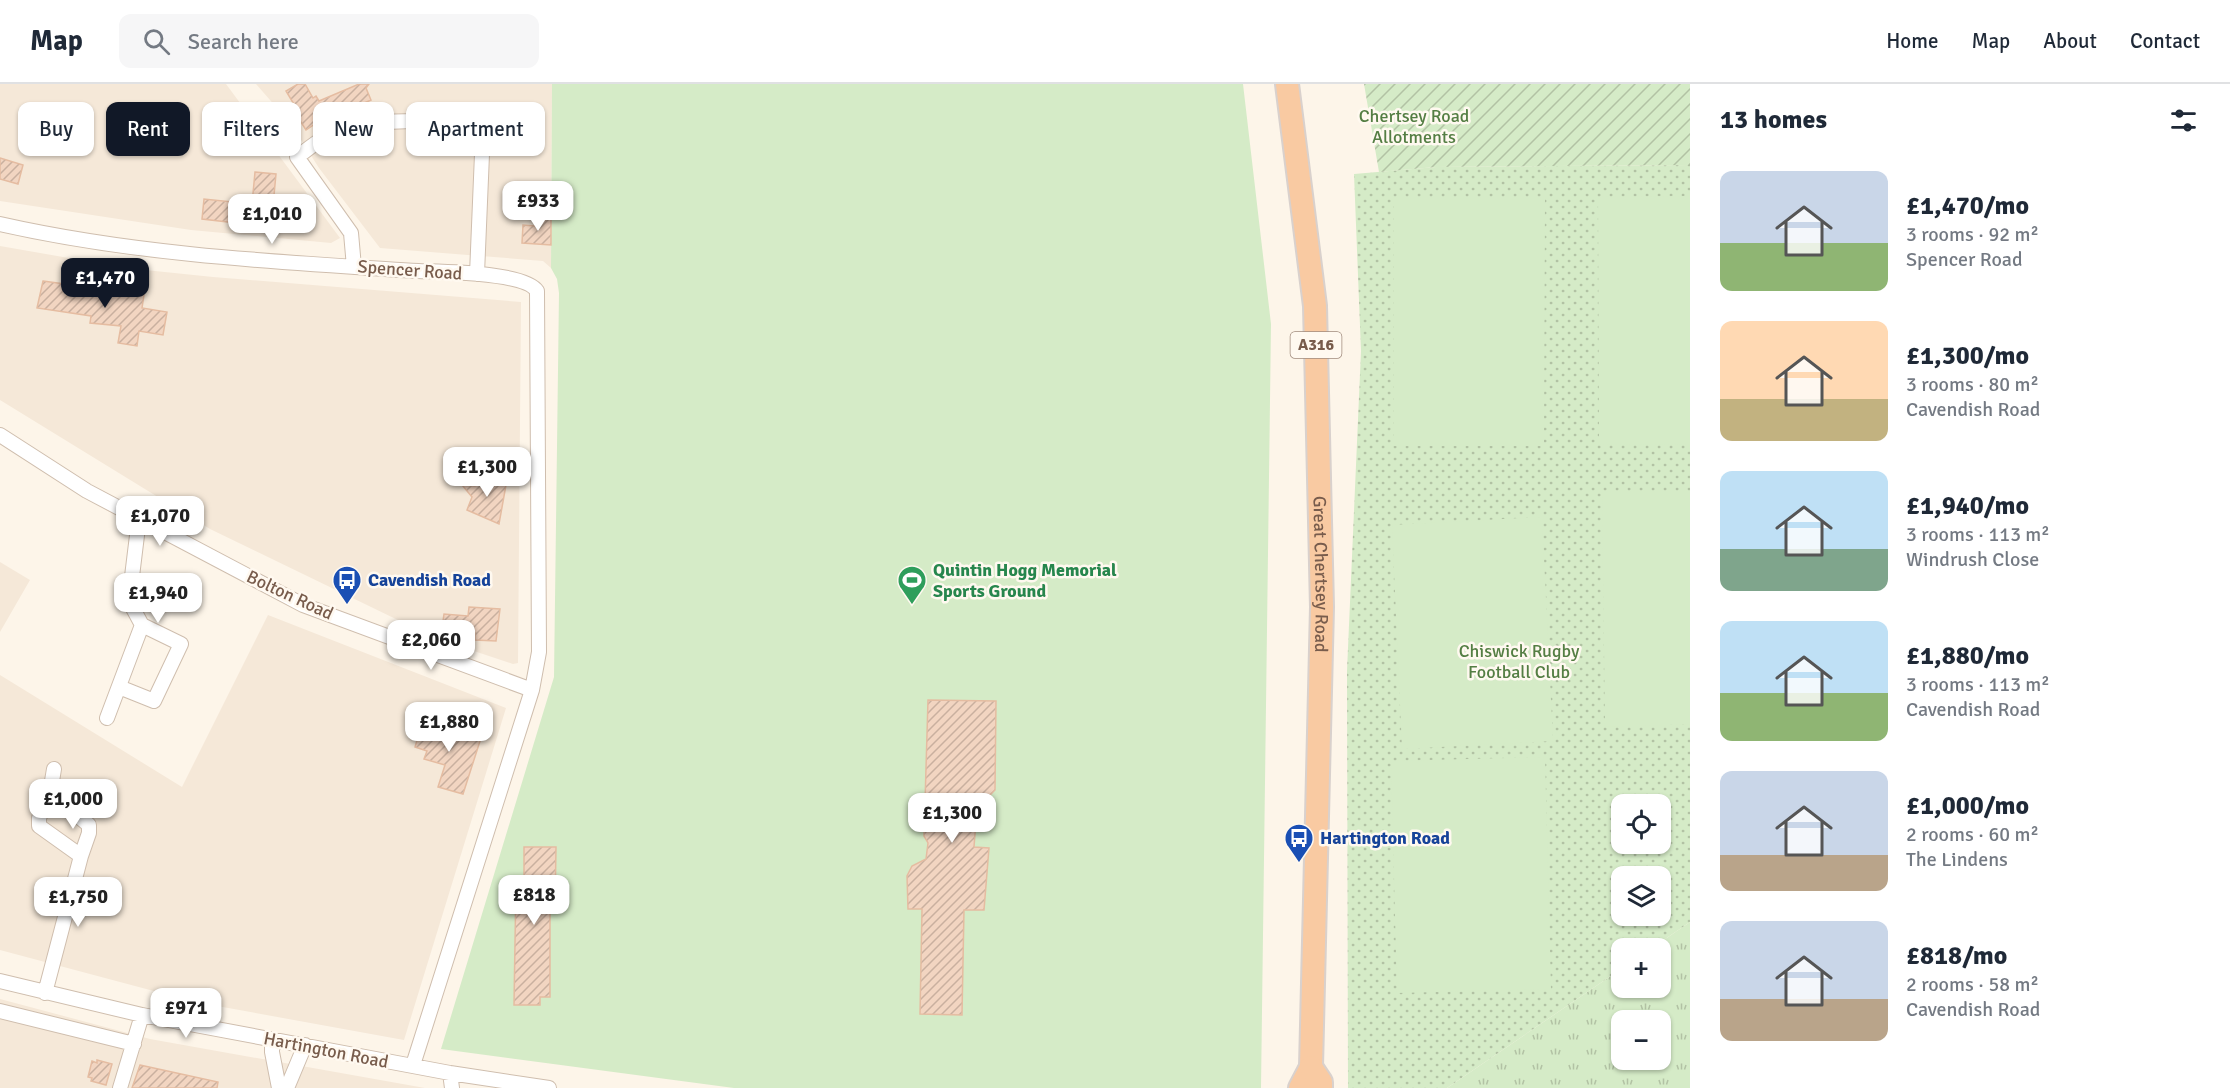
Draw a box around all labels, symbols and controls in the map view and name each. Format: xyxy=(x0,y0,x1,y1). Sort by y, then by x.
search box xyxy=(119,14,539,68)
text: Map xyxy=(30,24,83,58)
icon: search xyxy=(140,25,173,58)
text: Search here xyxy=(188,28,299,55)
text: Home xyxy=(1886,28,1939,54)
text: Map xyxy=(1972,28,2010,54)
text: About xyxy=(2043,28,2097,54)
text: Contact xyxy=(2130,28,2200,54)
chip: Buy xyxy=(18,102,94,156)
chip: Rent xyxy=(106,102,190,156)
chip: Filters xyxy=(202,102,301,156)
chip: New xyxy=(313,102,394,156)
chip: Apartment xyxy=(406,102,545,156)
text: 13 homes xyxy=(1720,104,1827,136)
icon: filters xyxy=(2167,104,2200,137)
park label: Chertsey Road Allotments xyxy=(1359,105,1469,148)
pin: £933 xyxy=(502,181,574,232)
text: £933 xyxy=(516,188,560,213)
text: £1,470/mo xyxy=(1906,190,2029,222)
pin: £1,010 xyxy=(223,194,321,245)
icon: home xyxy=(1768,195,1840,267)
text: £1,010 xyxy=(242,201,302,226)
text: 3 rooms · 92 m² xyxy=(1906,222,2039,247)
text: Spencer Road xyxy=(1906,247,2023,272)
street label: Spencer Road xyxy=(357,255,463,285)
pin: £1,470 xyxy=(56,258,154,309)
text: £1,470 xyxy=(75,265,135,290)
road number: A316 xyxy=(1290,332,1342,358)
text: £1,300/mo xyxy=(1906,340,2029,372)
icon: home xyxy=(1768,345,1840,417)
text: 3 rooms · 80 m² xyxy=(1906,372,2039,397)
text: Cavendish Road xyxy=(1906,397,2040,422)
pin: £1,300 xyxy=(438,447,536,498)
text: £1,300 xyxy=(457,454,517,479)
text: £1,940/mo xyxy=(1906,490,2029,522)
icon: home xyxy=(1768,495,1840,567)
pin: £1,070 xyxy=(111,496,209,547)
street label: Great Chertsey Road xyxy=(1308,496,1333,653)
text: £1,070 xyxy=(130,503,190,528)
text: 3 rooms · 113 m² xyxy=(1906,522,2050,547)
text: Windrush Close xyxy=(1906,547,2039,572)
place label: Quintin Hogg Memorial Sports Ground xyxy=(933,559,1117,602)
bus stop icon: Cavendish Road xyxy=(331,564,363,606)
sports icon: Quintin Hogg Memorial Sports Ground xyxy=(896,564,928,606)
street label: Bolton Road xyxy=(243,565,337,625)
place label: Cavendish Road xyxy=(368,569,491,591)
pin: £1,940 xyxy=(109,573,207,624)
text: £1,940 xyxy=(128,580,188,605)
pin: £2,060 xyxy=(382,620,480,671)
text: £2,060 xyxy=(401,627,461,652)
park label: Chiswick Rugby Football Club xyxy=(1459,640,1580,683)
text: £1,880/mo xyxy=(1906,640,2029,672)
icon: home xyxy=(1768,645,1840,717)
text: 3 rooms · 113 m² xyxy=(1906,672,2050,697)
text: Cavendish Road xyxy=(1906,697,2040,722)
pin: £1,880 xyxy=(400,702,498,753)
text: £1,880 xyxy=(419,709,479,734)
pin: £1,000 xyxy=(24,779,122,830)
text: £1,000 xyxy=(43,786,103,811)
text: £1,000/mo xyxy=(1906,790,2029,822)
pin: £1,300 xyxy=(903,793,1001,844)
map controls xyxy=(1611,794,1671,1070)
button: locate xyxy=(1611,794,1671,854)
icon: home xyxy=(1768,795,1840,867)
text: £1,300 xyxy=(922,800,982,825)
bus stop icon: Hartington Road xyxy=(1283,822,1315,864)
text: 2 rooms · 60 m² xyxy=(1906,822,2039,847)
place label: Hartington Road xyxy=(1320,827,1450,849)
text: The Lindens xyxy=(1906,847,2008,872)
button: layers xyxy=(1611,866,1671,926)
pin: £818 xyxy=(498,875,570,926)
pin: £1,750 xyxy=(29,877,127,928)
text: £818 xyxy=(512,882,556,907)
text: £1,750 xyxy=(48,884,108,909)
button: + xyxy=(1611,938,1671,998)
text: £818/mo xyxy=(1906,940,2007,972)
icon: home xyxy=(1768,945,1840,1017)
text: 2 rooms · 58 m² xyxy=(1906,972,2039,997)
pin: £971 xyxy=(150,988,222,1039)
text: £971 xyxy=(164,995,208,1020)
text: Cavendish Road xyxy=(1906,997,2040,1022)
button: − xyxy=(1611,1010,1671,1070)
street label: Hartington Road xyxy=(262,1027,390,1073)

